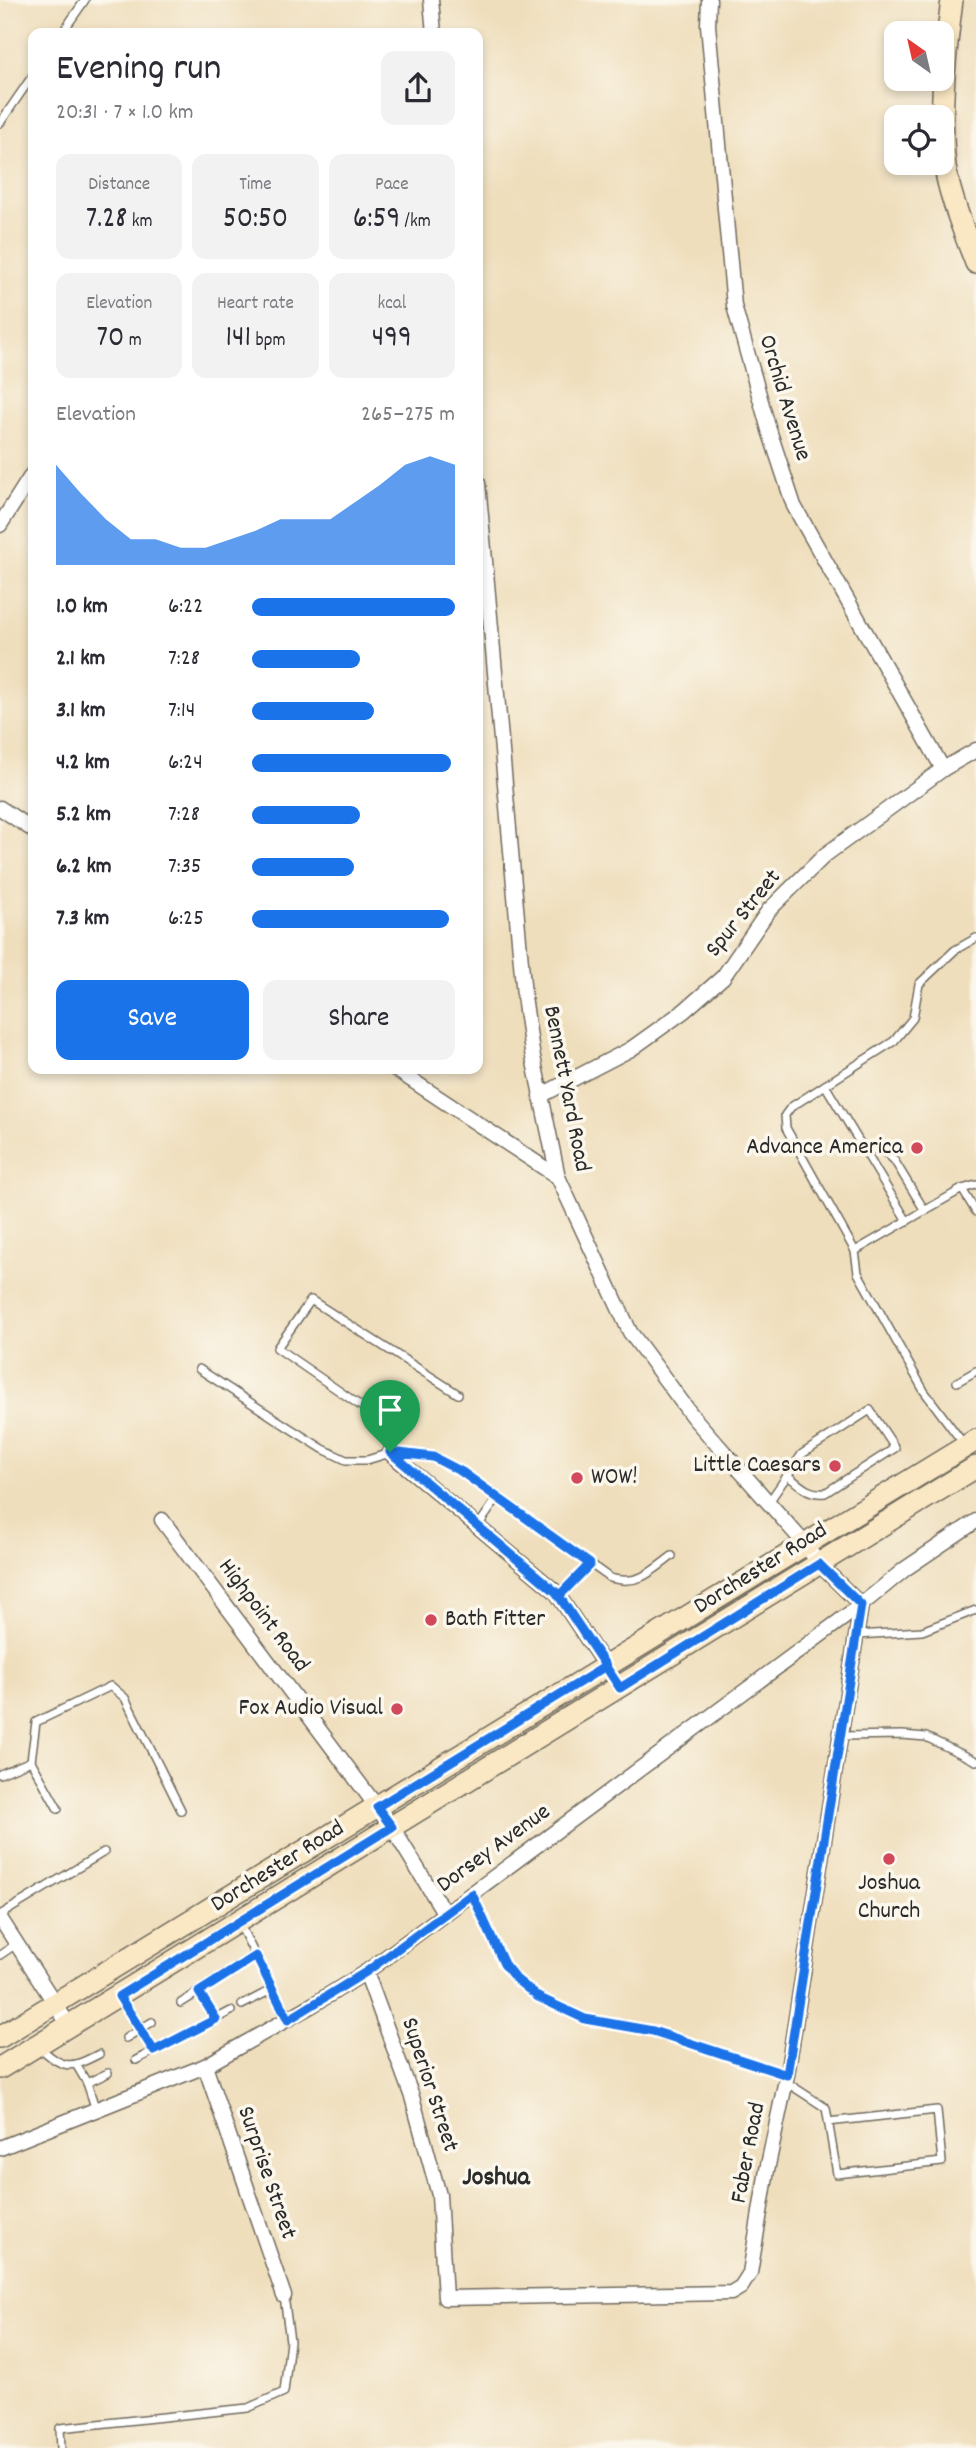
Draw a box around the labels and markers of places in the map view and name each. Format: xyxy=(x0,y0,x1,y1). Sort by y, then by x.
place label: Advance America xyxy=(746,1131,904,1165)
marker: Advance America xyxy=(909,1140,925,1156)
pin xyxy=(360,1380,420,1452)
place label: Little Caesars xyxy=(693,1449,821,1483)
marker: Little Caesars xyxy=(827,1458,843,1474)
place label: WOW! xyxy=(591,1461,638,1495)
marker: WOW! xyxy=(569,1470,585,1486)
place label: Bath Fitter xyxy=(445,1603,545,1637)
marker: Bath Fitter xyxy=(423,1612,439,1628)
place label: Fox Audio Visual xyxy=(239,1692,383,1726)
marker: Fox Audio Visual xyxy=(389,1701,405,1717)
marker: Joshua Church xyxy=(881,1851,897,1867)
place label: Joshua Church xyxy=(858,1867,921,1929)

